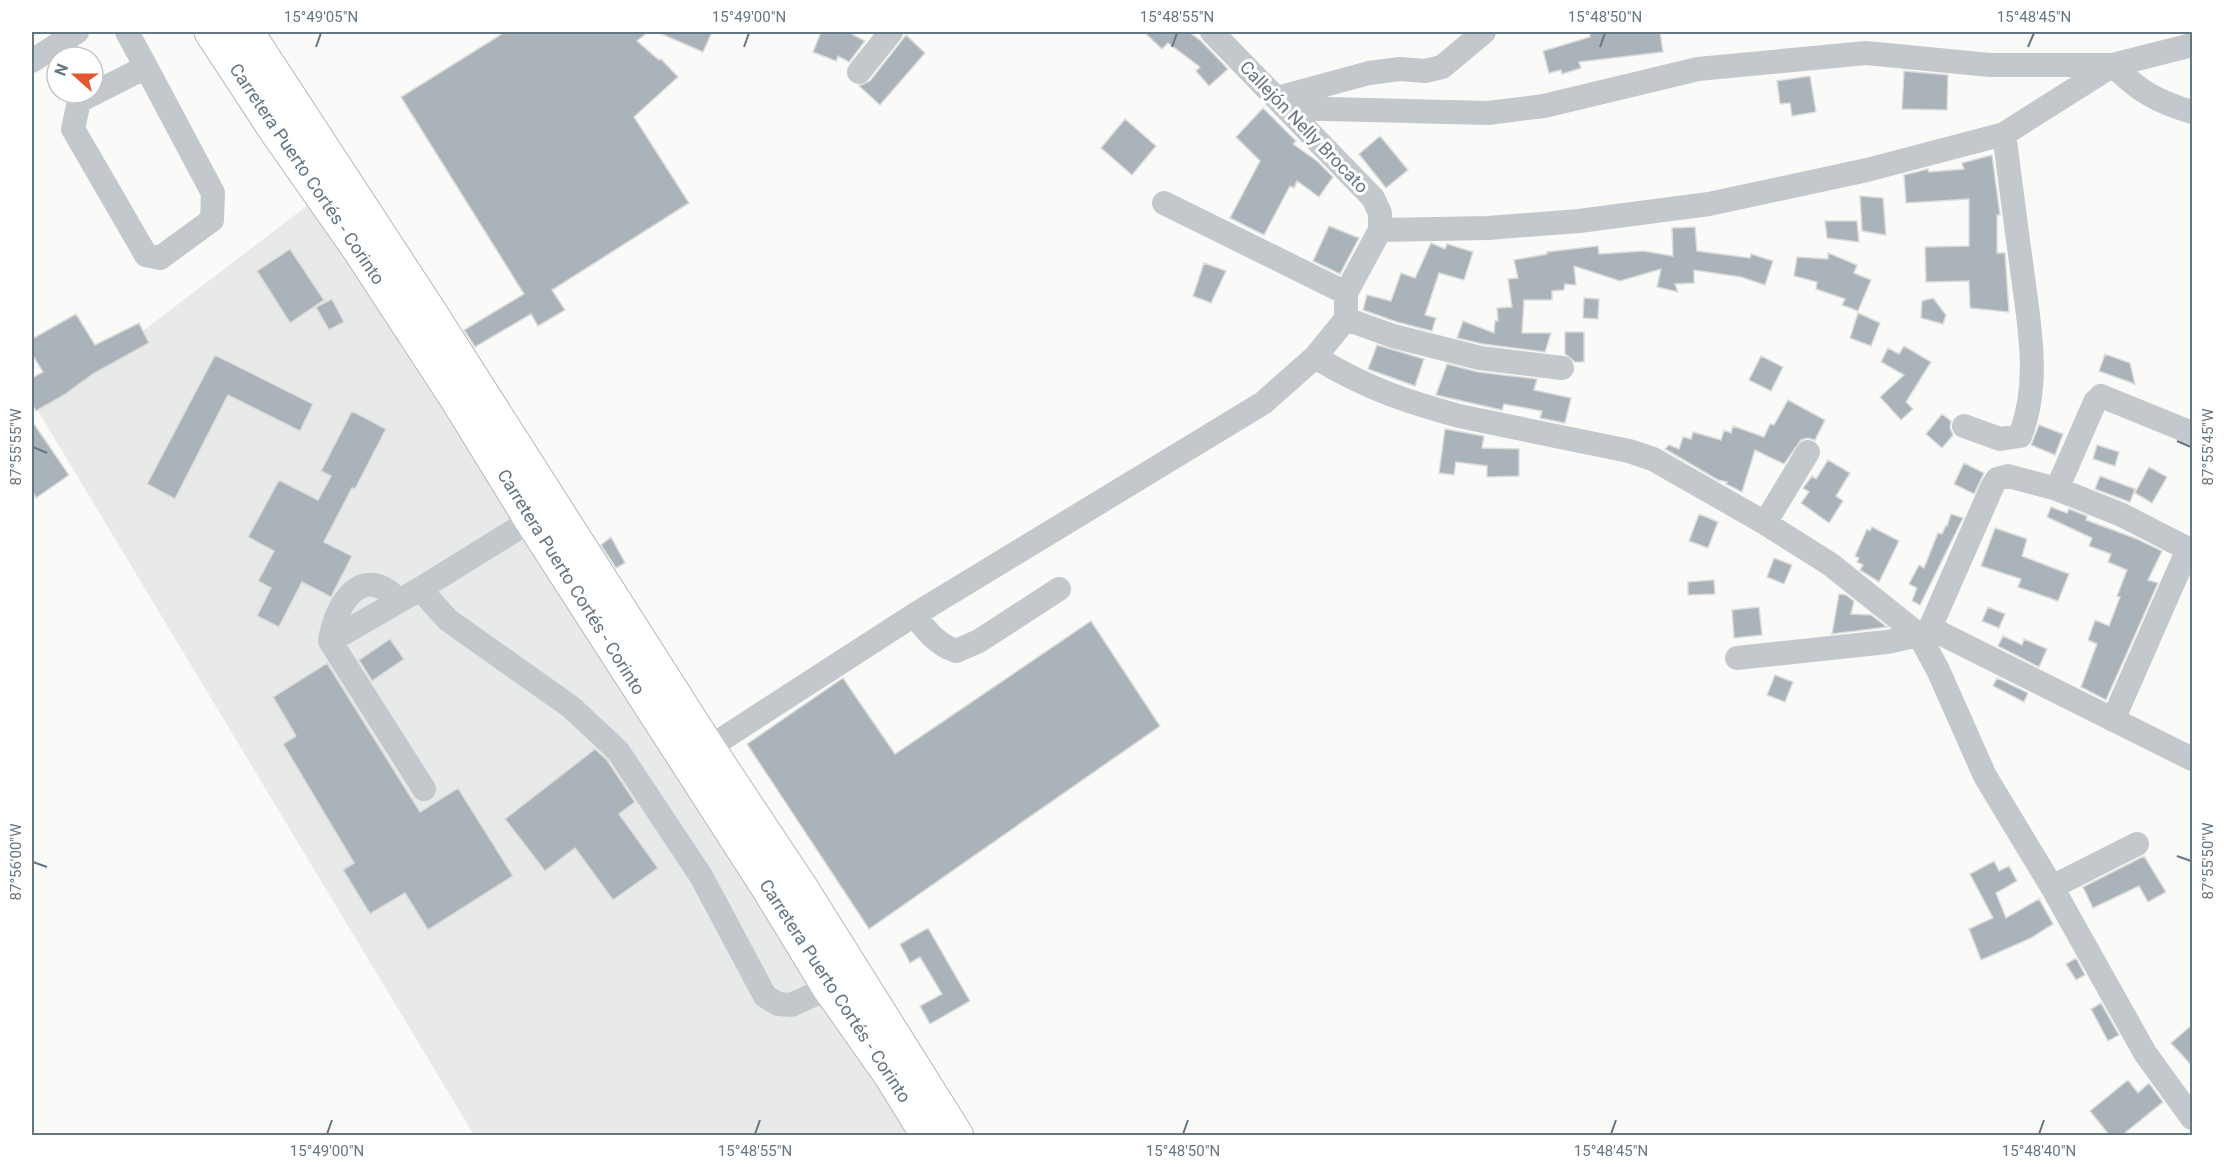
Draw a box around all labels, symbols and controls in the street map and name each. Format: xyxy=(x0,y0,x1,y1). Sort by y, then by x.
text: 15°49'05"N xyxy=(284,8,358,26)
text: 15°49'00"N xyxy=(712,8,786,26)
text: 15°48'55"N xyxy=(1140,8,1214,26)
text: 15°48'50"N xyxy=(1568,8,1642,26)
text: 15°48'45"N xyxy=(1997,8,2071,26)
north arrow xyxy=(45,45,105,105)
street label: Callejón Nelly Brocato xyxy=(1236,56,1373,197)
street label: Carretera Puerto Cortés - Corinto xyxy=(225,59,389,288)
text: N xyxy=(51,61,72,78)
text: 87°55'55"W xyxy=(7,409,25,485)
text: 87°55'45"W xyxy=(2199,409,2217,485)
street label: Carretera Puerto Cortés - Corinto xyxy=(493,465,650,698)
text: 87°55'50"W xyxy=(2199,823,2217,899)
text: 87°56'00"W xyxy=(7,824,25,900)
street label: Carretera Puerto Cortés - Corinto xyxy=(755,875,916,1106)
text: 15°49'00"N xyxy=(290,1142,364,1160)
text: 15°48'55"N xyxy=(718,1142,792,1160)
text: 15°48'50"N xyxy=(1146,1142,1220,1160)
text: 15°48'45"N xyxy=(1574,1142,1648,1160)
text: 15°48'40"N xyxy=(2002,1142,2076,1160)

